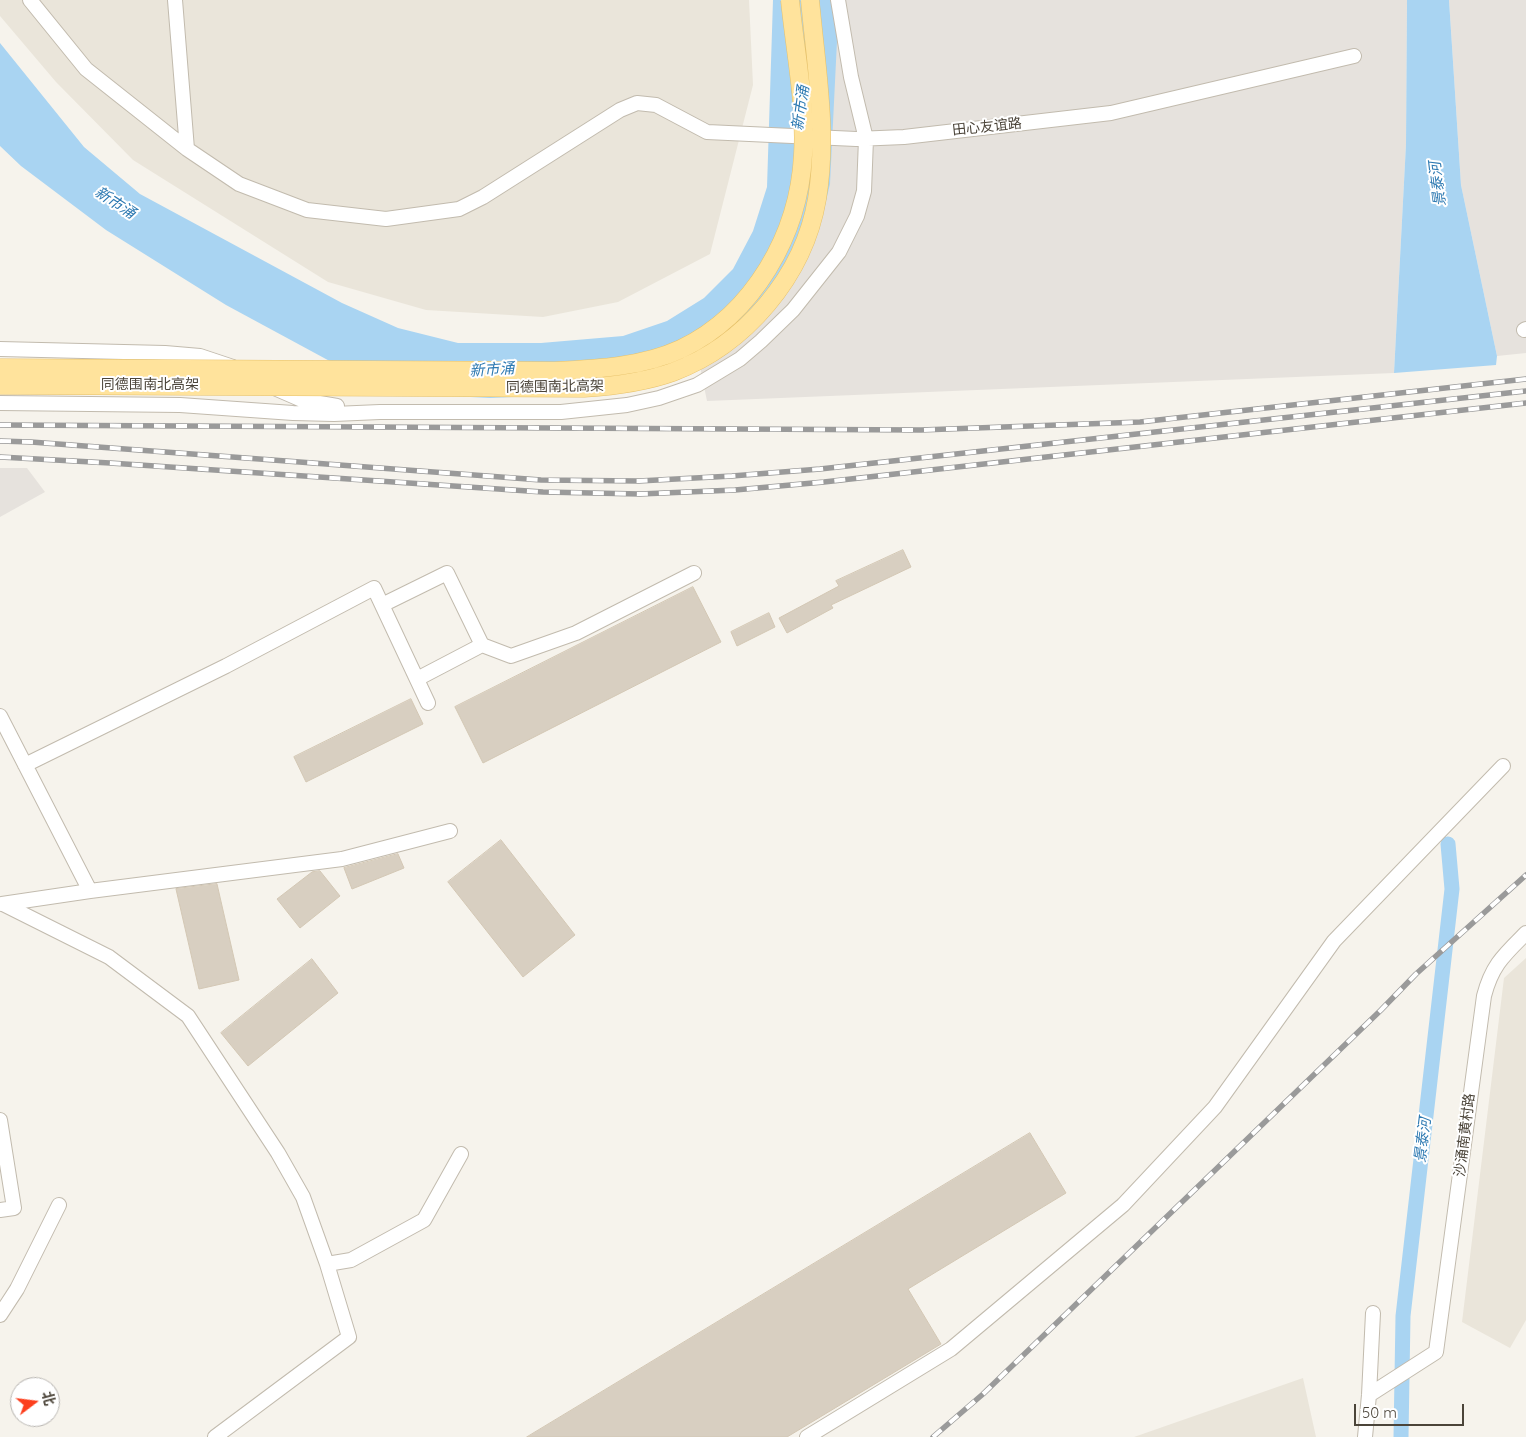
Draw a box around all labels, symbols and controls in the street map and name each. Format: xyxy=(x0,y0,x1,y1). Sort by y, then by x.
water label: 新市涌 xyxy=(789,84,813,132)
street label: 田心友谊路 xyxy=(951,115,1023,139)
water label: 景泰河 xyxy=(1426,161,1450,207)
water label: 新市涌 xyxy=(91,183,139,223)
water label: 新市涌 xyxy=(469,359,515,381)
street label: 同德围南北高架 xyxy=(101,377,199,393)
street label: 同德围南北高架 xyxy=(506,378,604,396)
street label: 沙涌南黄村路 xyxy=(1452,1092,1478,1178)
water label: 景泰河 xyxy=(1411,1117,1435,1163)
north arrow xyxy=(10,1377,60,1427)
text: 北 xyxy=(38,1389,59,1407)
scale bar xyxy=(1356,1394,1466,1426)
text: 50 m xyxy=(1362,1403,1397,1422)

